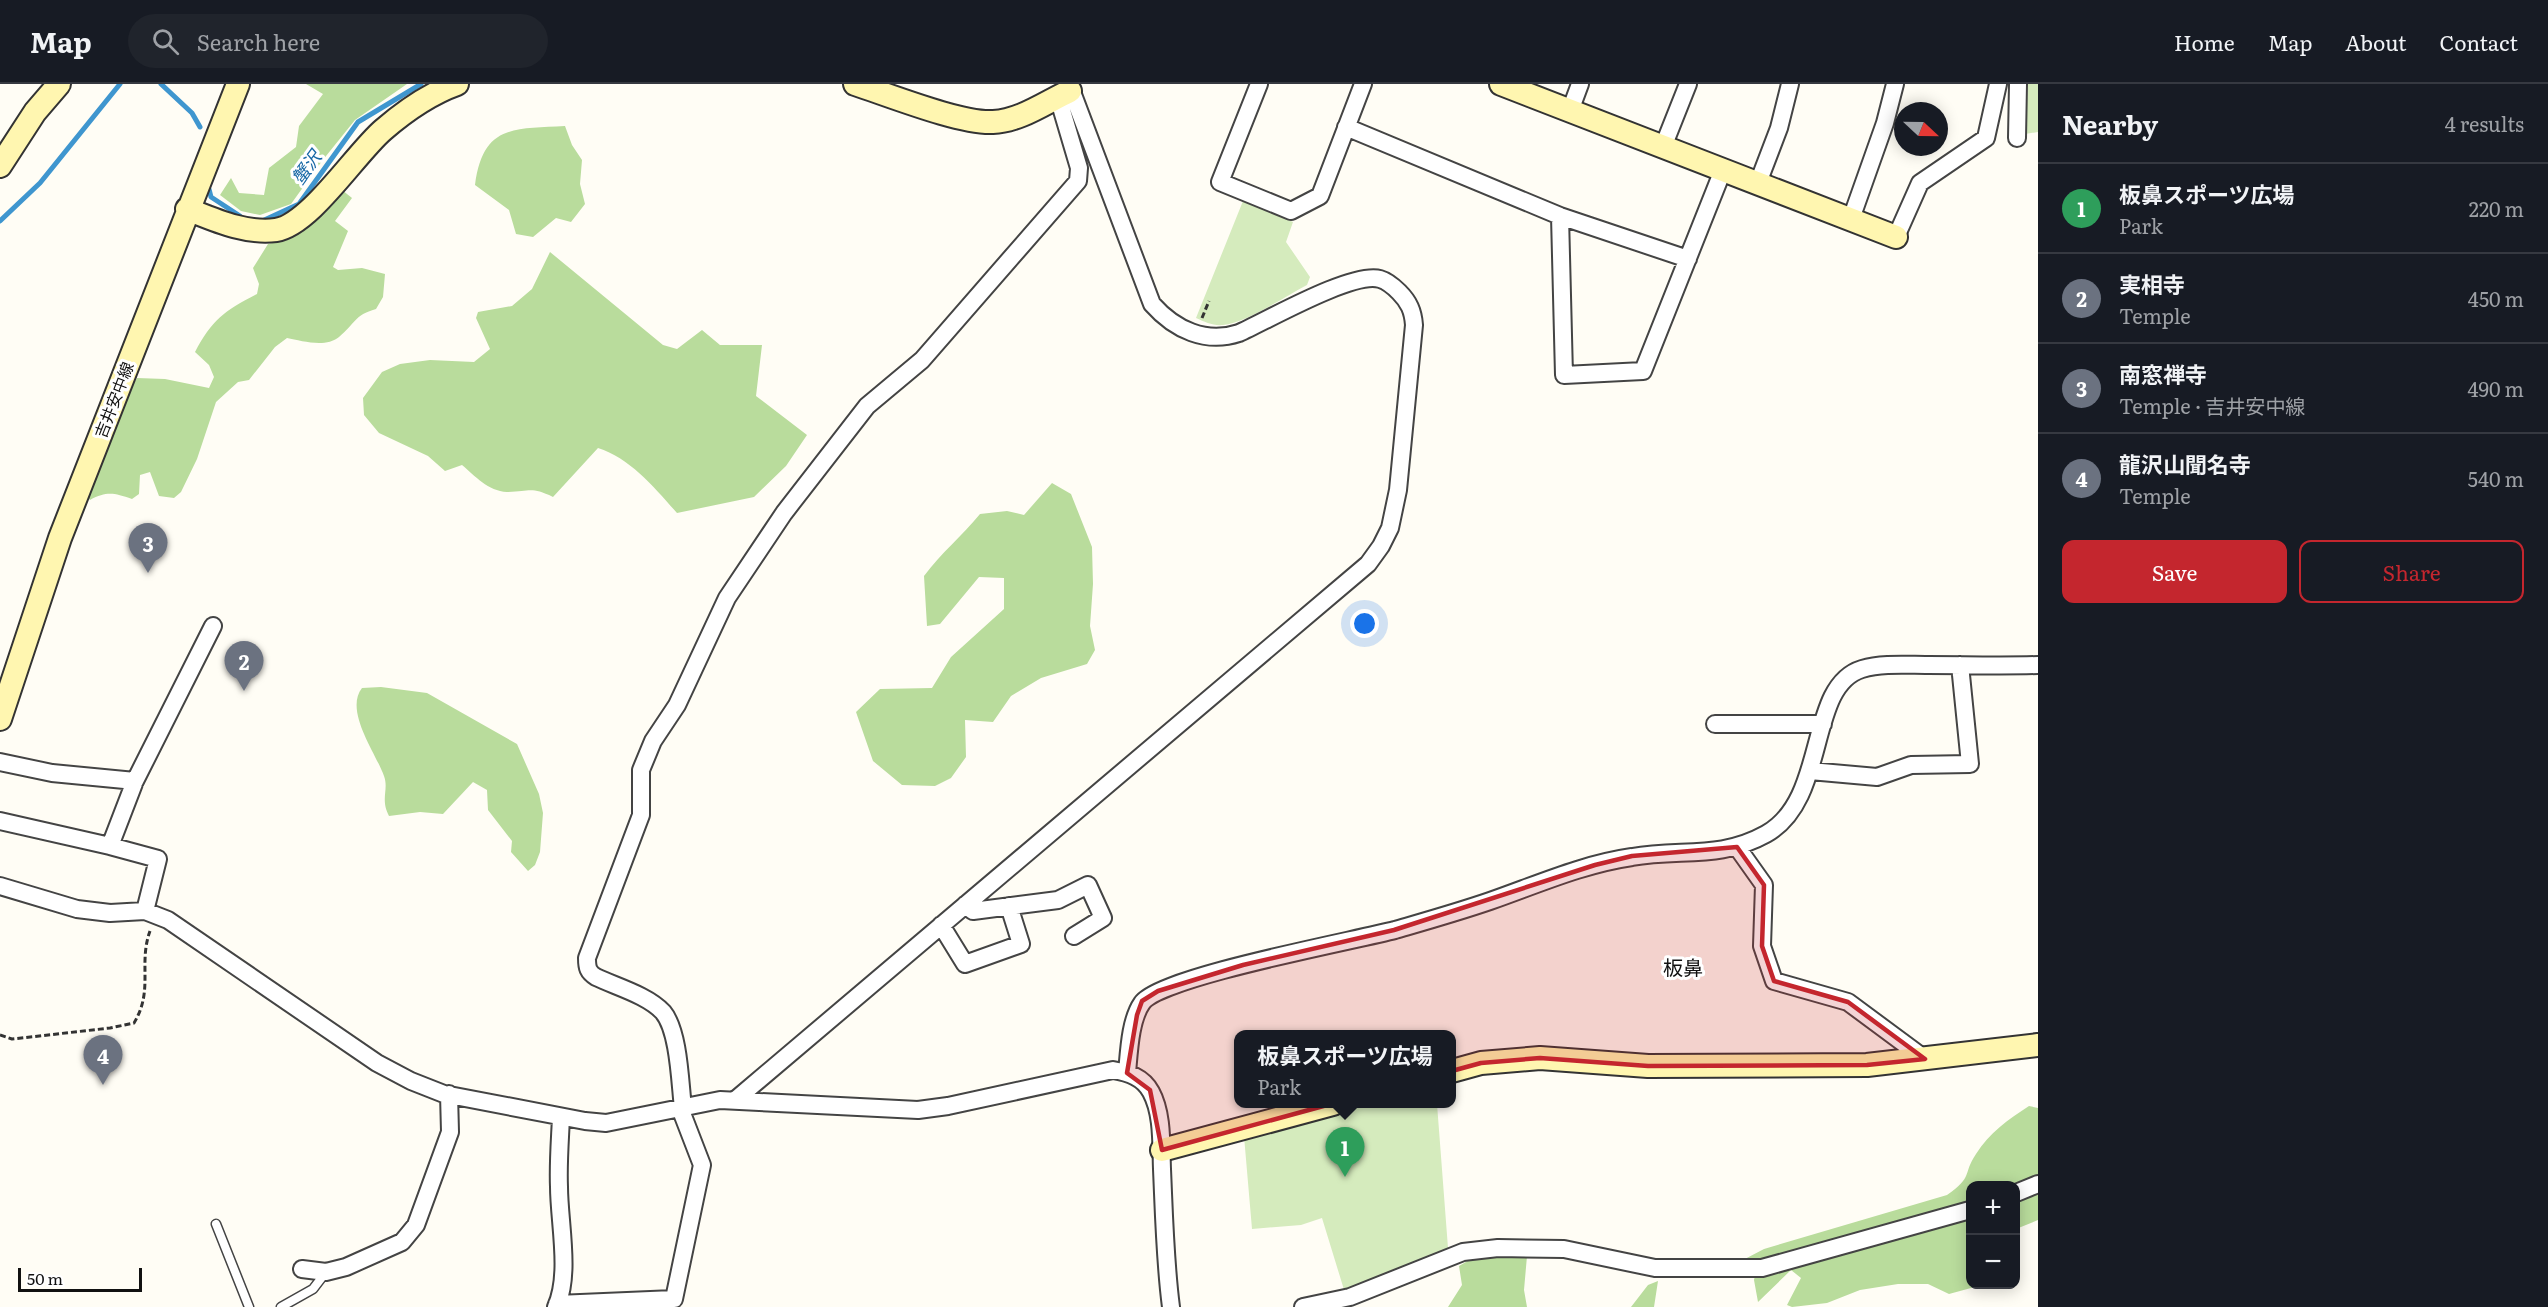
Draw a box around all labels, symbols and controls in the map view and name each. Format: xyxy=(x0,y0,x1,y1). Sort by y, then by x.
search box xyxy=(128,14,548,68)
text: Map xyxy=(30,20,92,62)
icon: search xyxy=(149,25,182,58)
text: Search here xyxy=(197,25,320,58)
text: Home xyxy=(2174,26,2235,57)
text: Map xyxy=(2268,26,2312,57)
text: About xyxy=(2345,26,2407,57)
text: Contact xyxy=(2440,26,2518,57)
north arrow xyxy=(1894,102,1948,156)
text: Nearby xyxy=(2062,104,2158,143)
text: 4 results xyxy=(2445,108,2524,138)
water label: 蟹沢 xyxy=(284,143,328,190)
text: 板鼻スポーツ広場 xyxy=(2119,177,2295,210)
text: 1 xyxy=(2077,193,2086,223)
text: 220 m xyxy=(2469,193,2524,223)
text: Park xyxy=(2119,210,2163,240)
text: 実相寺 xyxy=(2119,267,2185,300)
text: 2 xyxy=(2076,283,2087,313)
text: 450 m xyxy=(2468,283,2524,313)
text: Temple xyxy=(2119,300,2191,330)
text: 南窓禅寺 xyxy=(2119,357,2207,390)
street label: 吉井安中線 xyxy=(88,358,139,441)
text: 3 xyxy=(2076,373,2087,403)
text: 490 m xyxy=(2468,373,2524,403)
text: Temple · 吉井安中線 xyxy=(2119,390,2305,420)
text: 龍沢山聞名寺 xyxy=(2119,447,2251,480)
text: 4 xyxy=(2075,463,2088,493)
text: 540 m xyxy=(2468,463,2524,493)
text: Temple xyxy=(2119,480,2191,510)
pin: 3 xyxy=(128,524,168,573)
button: Save xyxy=(2062,540,2287,603)
button: Share xyxy=(2299,540,2524,603)
your location xyxy=(1350,609,1379,638)
pin: 2 xyxy=(224,642,264,691)
district label: 板鼻 xyxy=(1663,951,1703,981)
popup xyxy=(1234,1030,1456,1108)
pin: 4 xyxy=(84,1036,122,1085)
text: 板鼻スポーツ広場 xyxy=(1257,1038,1433,1071)
text: Park xyxy=(1257,1071,1301,1101)
pin: 1 xyxy=(1326,1128,1364,1177)
map controls xyxy=(1966,1181,2020,1289)
button: + xyxy=(1966,1181,2020,1235)
button: − xyxy=(1966,1235,2020,1289)
scale bar xyxy=(18,1265,142,1292)
text: 50 m xyxy=(27,1266,63,1290)

